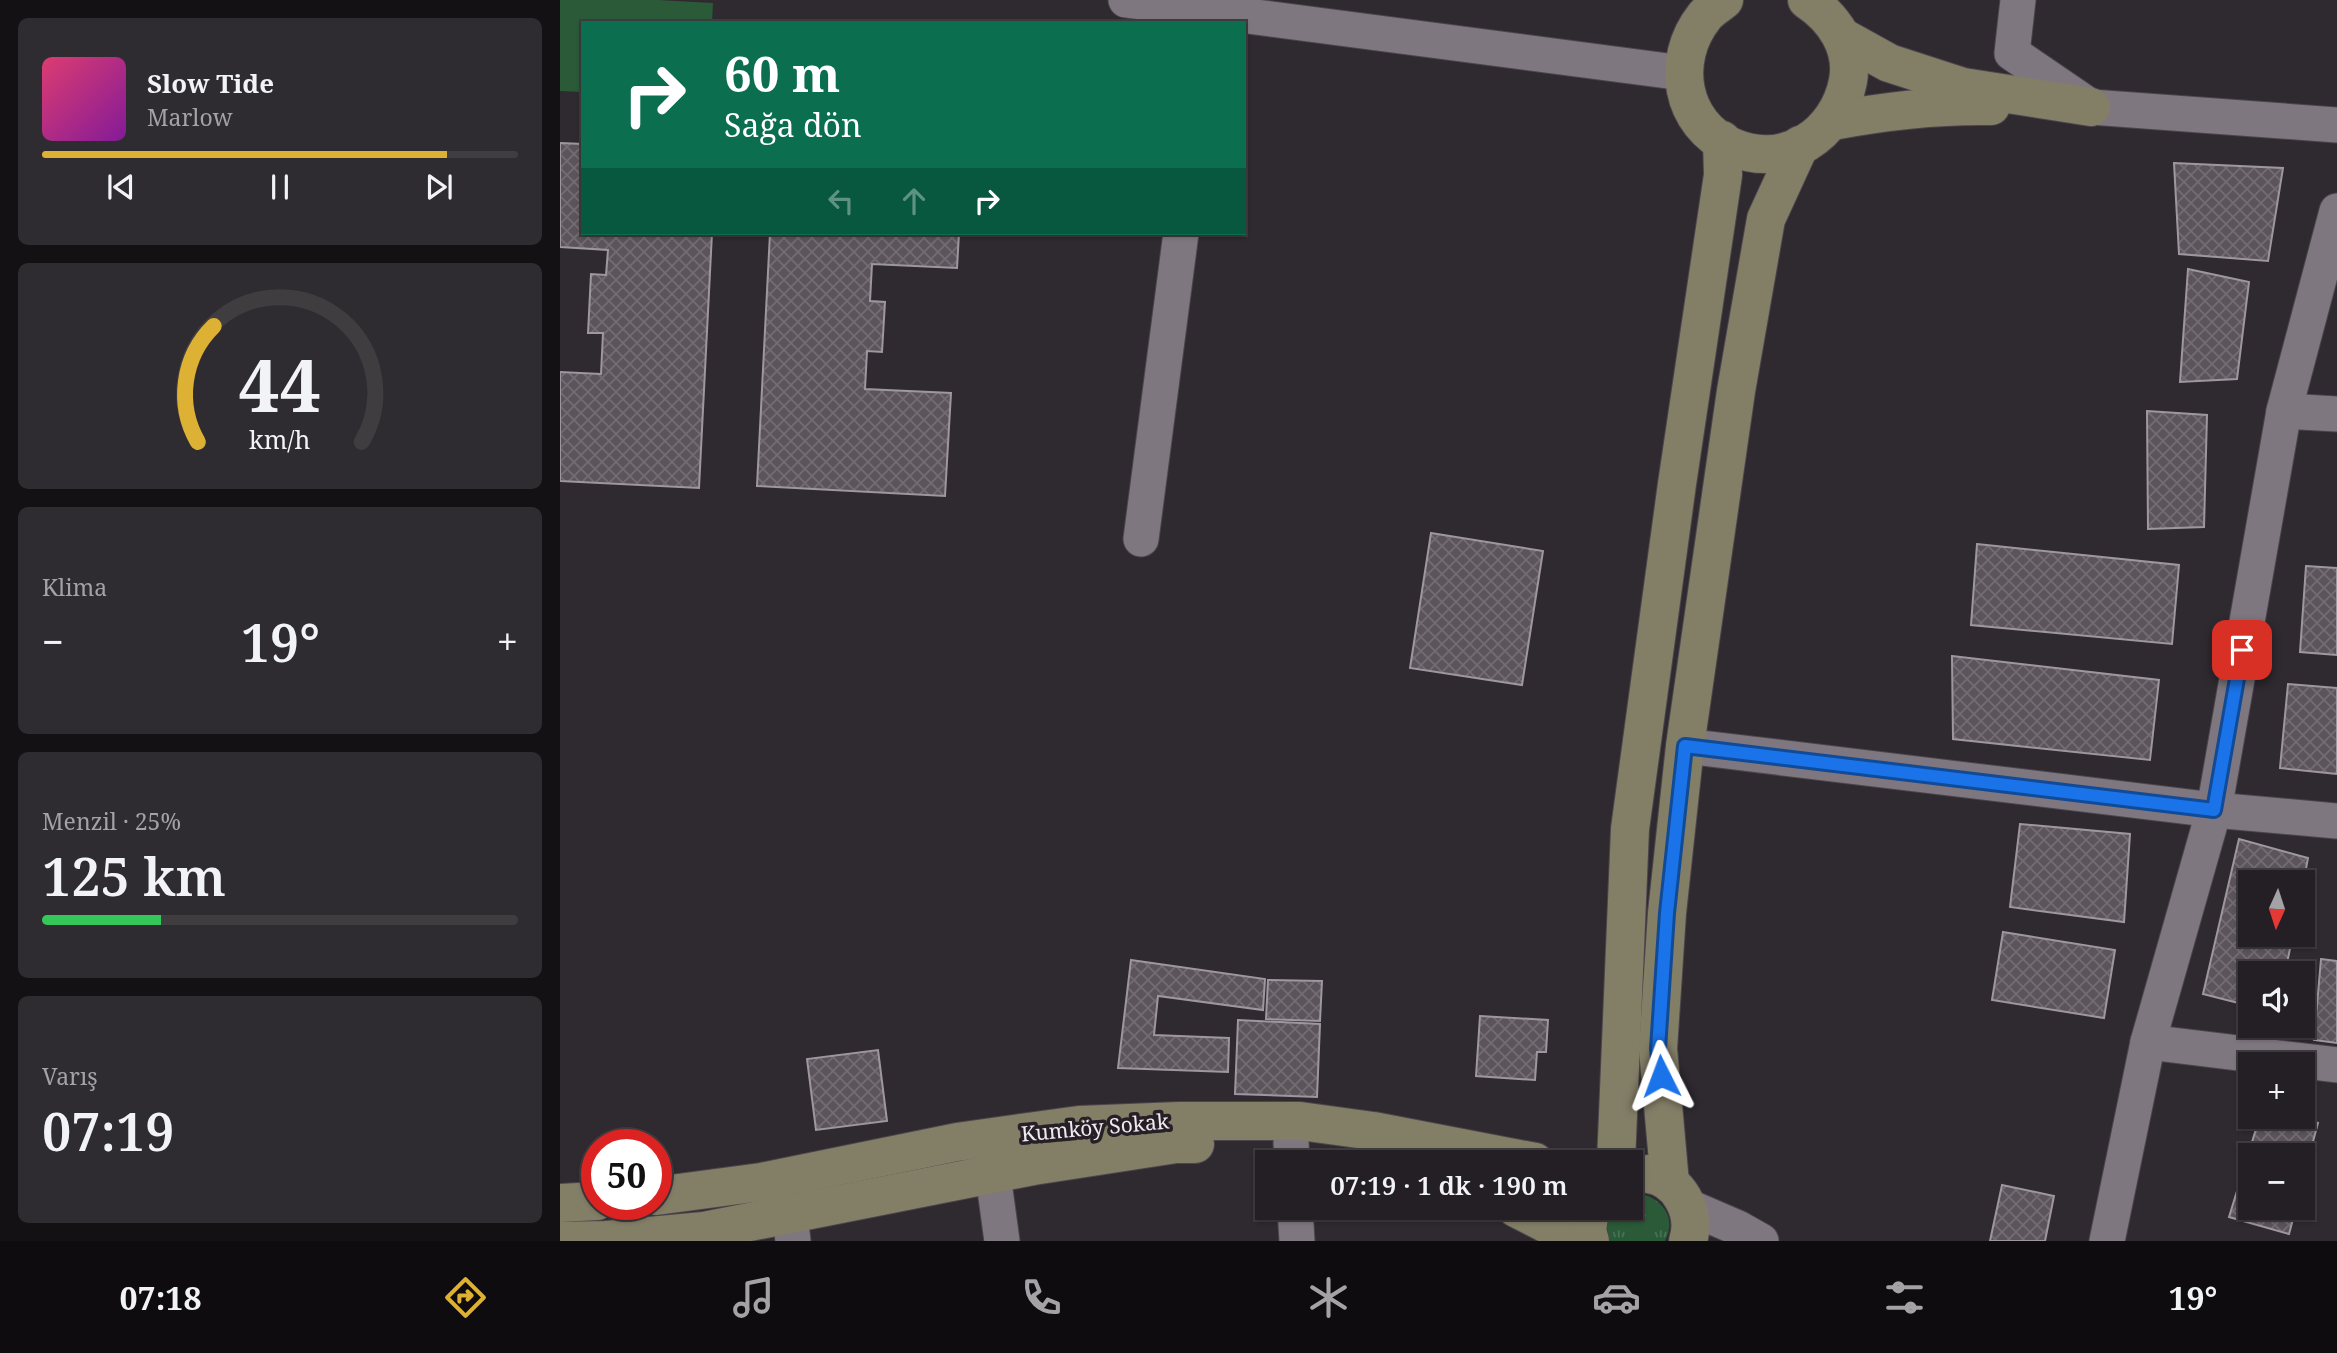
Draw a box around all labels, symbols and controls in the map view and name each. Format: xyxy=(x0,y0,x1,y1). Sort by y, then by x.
text: 60 m xyxy=(724,40,840,106)
icon: right xyxy=(609,49,700,140)
text: Slow Tide xyxy=(147,65,274,101)
text: Marlow xyxy=(147,101,233,133)
text: Sağa dön xyxy=(724,103,862,146)
icon: previous xyxy=(102,168,140,206)
icon: pause xyxy=(261,168,299,206)
icon: next xyxy=(420,168,458,206)
icon: left xyxy=(822,182,860,220)
icon: ahead xyxy=(895,182,933,220)
icon: right xyxy=(968,182,1006,220)
text: 44 xyxy=(239,334,321,433)
text: km/h xyxy=(249,422,311,456)
text: Klima xyxy=(42,571,107,603)
text: 19° xyxy=(241,606,320,677)
text: − xyxy=(42,615,64,667)
text: + xyxy=(497,615,518,667)
pin xyxy=(2212,620,2272,680)
icon: arrive xyxy=(2223,631,2261,669)
text: Menzil · 25% xyxy=(42,805,181,837)
text: 125 km xyxy=(42,840,226,911)
north arrow xyxy=(2238,870,2315,947)
map controls xyxy=(2238,870,2315,1220)
button: sound xyxy=(2238,961,2315,1038)
position arrow xyxy=(1624,1039,1698,1113)
button: + xyxy=(2238,1052,2315,1129)
text: Varış xyxy=(42,1060,98,1092)
text: 07:19 xyxy=(42,1095,175,1166)
street label: Kumköy Sokak xyxy=(1020,1107,1171,1147)
speed limit sign: 50 xyxy=(581,1129,672,1220)
button: − xyxy=(2238,1143,2315,1220)
text: 07:19 · 1 dk · 190 m xyxy=(1330,1167,1568,1203)
icon: directions xyxy=(441,1273,490,1322)
icon: music xyxy=(729,1273,778,1322)
icon: phone xyxy=(1017,1273,1066,1322)
icon: climate xyxy=(1304,1273,1353,1322)
icon: car xyxy=(1592,1273,1641,1322)
icon: filters xyxy=(1880,1273,1929,1322)
text: 07:18 xyxy=(119,1276,202,1319)
text: 19° xyxy=(2168,1276,2217,1319)

